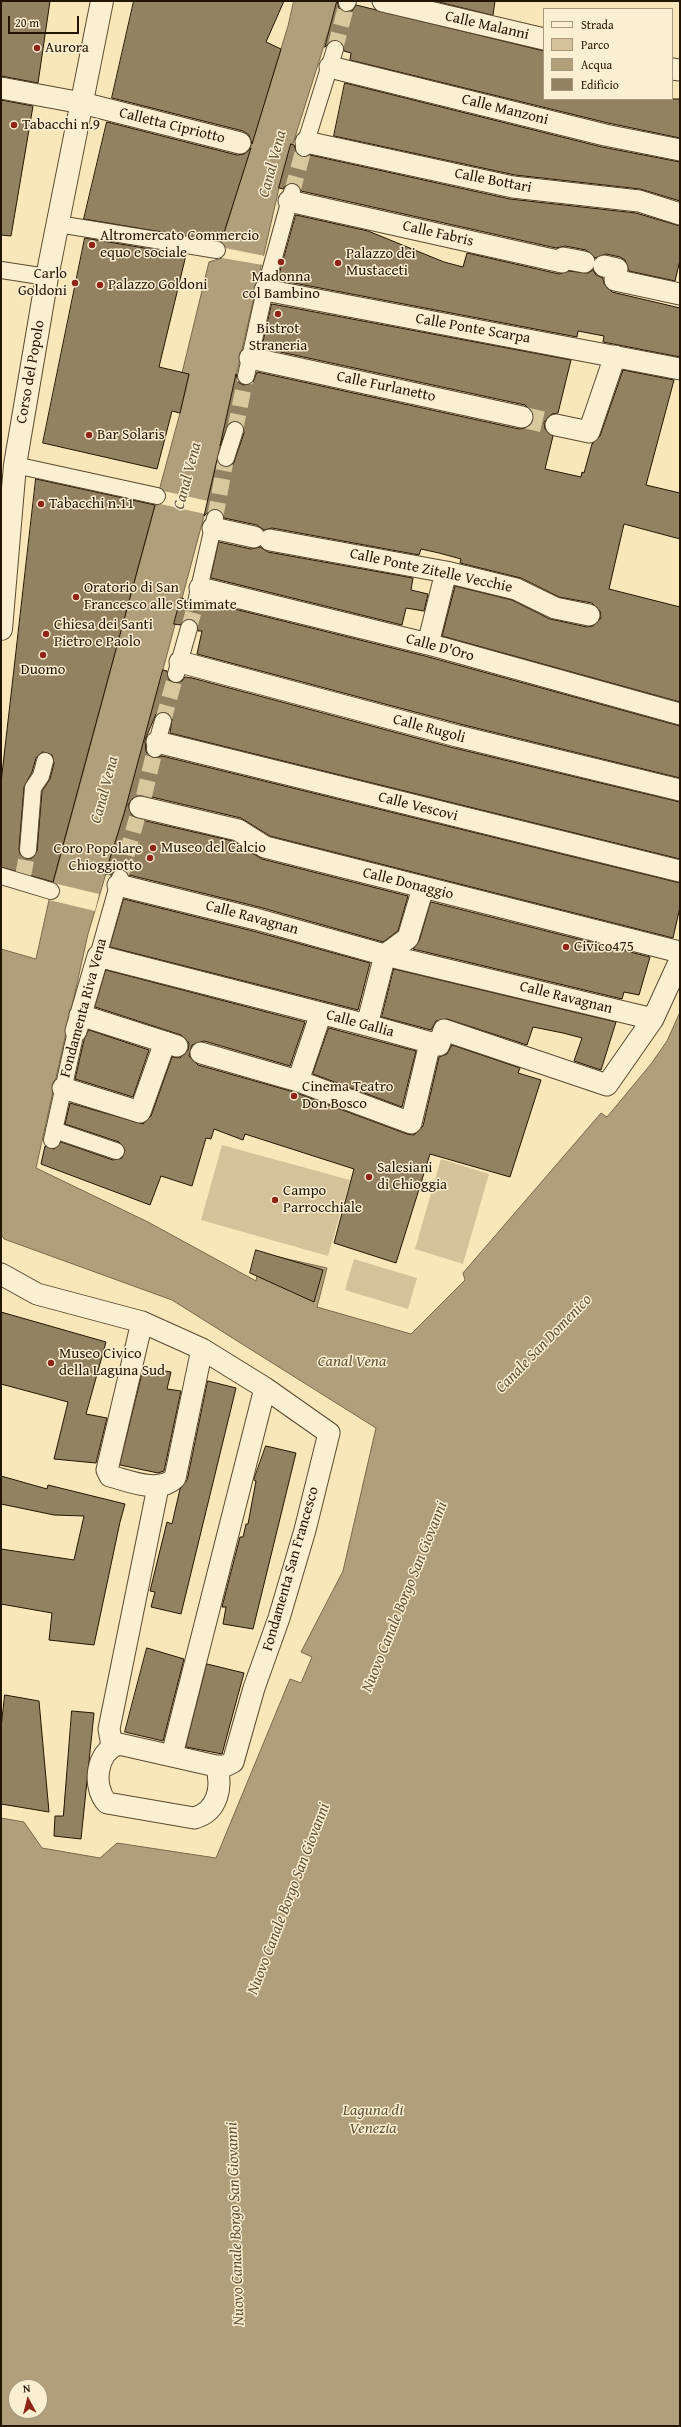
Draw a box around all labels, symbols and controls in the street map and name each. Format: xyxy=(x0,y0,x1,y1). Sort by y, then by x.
scale bar xyxy=(10,8,81,34)
street label: Calle Malanni xyxy=(443,8,531,44)
legend xyxy=(543,8,673,100)
text: 20 m xyxy=(15,14,39,31)
text: Strada xyxy=(581,16,614,33)
text: Parco xyxy=(581,36,609,53)
place label: Aurora xyxy=(45,39,89,57)
marker: Aurora xyxy=(32,43,42,53)
text: Acqua xyxy=(581,56,612,73)
text: Edificio xyxy=(581,76,619,93)
street label: Calle Manzoni xyxy=(460,91,550,129)
street label: Calletta Cipriotto xyxy=(117,104,227,148)
place label: Tabacchi n.9 xyxy=(22,116,100,134)
marker: Tabacchi n.9 xyxy=(9,120,19,130)
water label: Canal Vena xyxy=(255,128,291,200)
street label: Calle Bottari xyxy=(453,165,533,197)
street label: Calle Fabris xyxy=(401,217,475,251)
place label: Altromercato Commercio equo e sociale xyxy=(100,227,259,262)
marker: Altromercato Commercio equo e sociale xyxy=(87,240,97,250)
place label: Palazzo dei Mustaceti xyxy=(346,245,416,280)
marker: Madonna col Bambino xyxy=(276,257,286,267)
marker: Palazzo dei Mustaceti xyxy=(333,258,343,268)
place label: Carlo Goldoni xyxy=(18,265,67,300)
place label: Madonna col Bambino xyxy=(242,268,320,303)
place label: Palazzo Goldoni xyxy=(108,276,208,294)
marker: Carlo Goldoni xyxy=(70,278,80,288)
marker: Palazzo Goldoni xyxy=(95,280,105,290)
marker: Bistrot Straneria xyxy=(273,309,283,319)
street label: Calle Ponte Scarpa xyxy=(414,310,532,348)
street label: Corso del Popolo xyxy=(13,319,49,425)
place label: Bistrot Straneria xyxy=(249,320,307,355)
street label: Calle Furlanetto xyxy=(335,368,437,406)
place label: Bar Solaris xyxy=(97,426,165,444)
marker: Bar Solaris xyxy=(84,430,94,440)
water label: Canal Vena xyxy=(170,440,206,512)
place label: Tabacchi n.11 xyxy=(49,495,134,513)
marker: Tabacchi n.11 xyxy=(36,499,46,509)
street label: Calle Ponte Zitelle Vecchie xyxy=(348,545,514,597)
place label: Oratorio di San Francesco alle Stimmate xyxy=(84,579,237,614)
marker: Oratorio di San Francesco alle Stimmate xyxy=(71,592,81,602)
place label: Chiesa dei Santi Pietro e Paolo xyxy=(54,616,153,651)
marker: Chiesa dei Santi Pietro e Paolo xyxy=(41,629,51,639)
street label: Calle D'Oro xyxy=(404,630,476,666)
marker: Duomo xyxy=(38,650,48,660)
place label: Duomo xyxy=(21,661,65,679)
street label: Calle Rugoli xyxy=(391,711,467,747)
water label: Canal Vena xyxy=(87,754,123,826)
street label: Calle Vescovi xyxy=(376,788,460,826)
place label: Museo del Calcio xyxy=(161,839,266,857)
place label: Coro Popolare Chioggiotto xyxy=(54,840,142,875)
marker: Museo del Calcio xyxy=(148,843,158,853)
marker: Coro Popolare Chioggiotto xyxy=(145,853,155,863)
street label: Calle Donaggio xyxy=(361,864,455,904)
street label: Calle Ravagnan xyxy=(204,897,300,939)
street label: Fondamenta Riva Vena xyxy=(57,937,111,1079)
place label: Civico475 xyxy=(574,938,634,956)
marker: Civico475 xyxy=(561,942,571,952)
street label: Calle Ravagnan xyxy=(518,978,614,1018)
street label: Calle Gallia xyxy=(324,1006,396,1042)
place label: Cinema Teatro Don Bosco xyxy=(302,1078,393,1113)
marker: Cinema Teatro Don Bosco xyxy=(289,1091,299,1101)
place label: Salesiani di Chioggia xyxy=(377,1159,447,1194)
marker: Salesiani di Chioggia xyxy=(364,1172,374,1182)
place label: Campo Parrocchiale xyxy=(283,1182,362,1217)
marker: Campo Parrocchiale xyxy=(270,1195,280,1205)
water label: Canale San Domenico xyxy=(492,1291,596,1397)
place label: Museo Civico della Laguna Sud xyxy=(59,1345,165,1380)
water label: Canal Vena xyxy=(318,1352,386,1372)
marker: Museo Civico della Laguna Sud xyxy=(46,1358,56,1368)
street label: Fondamenta San Francesco xyxy=(259,1485,323,1653)
water label: Nuovo Canale Borgo San Giovanni xyxy=(358,1499,452,1695)
water label: Nuovo Canale Borgo San Giovanni xyxy=(244,1800,334,1998)
water label: Laguna di Venezia xyxy=(343,2101,403,2139)
water label: Nuovo Canale Borgo San Giovanni xyxy=(223,2122,249,2326)
north arrow xyxy=(8,2379,48,2419)
text: N xyxy=(22,2380,31,2396)

